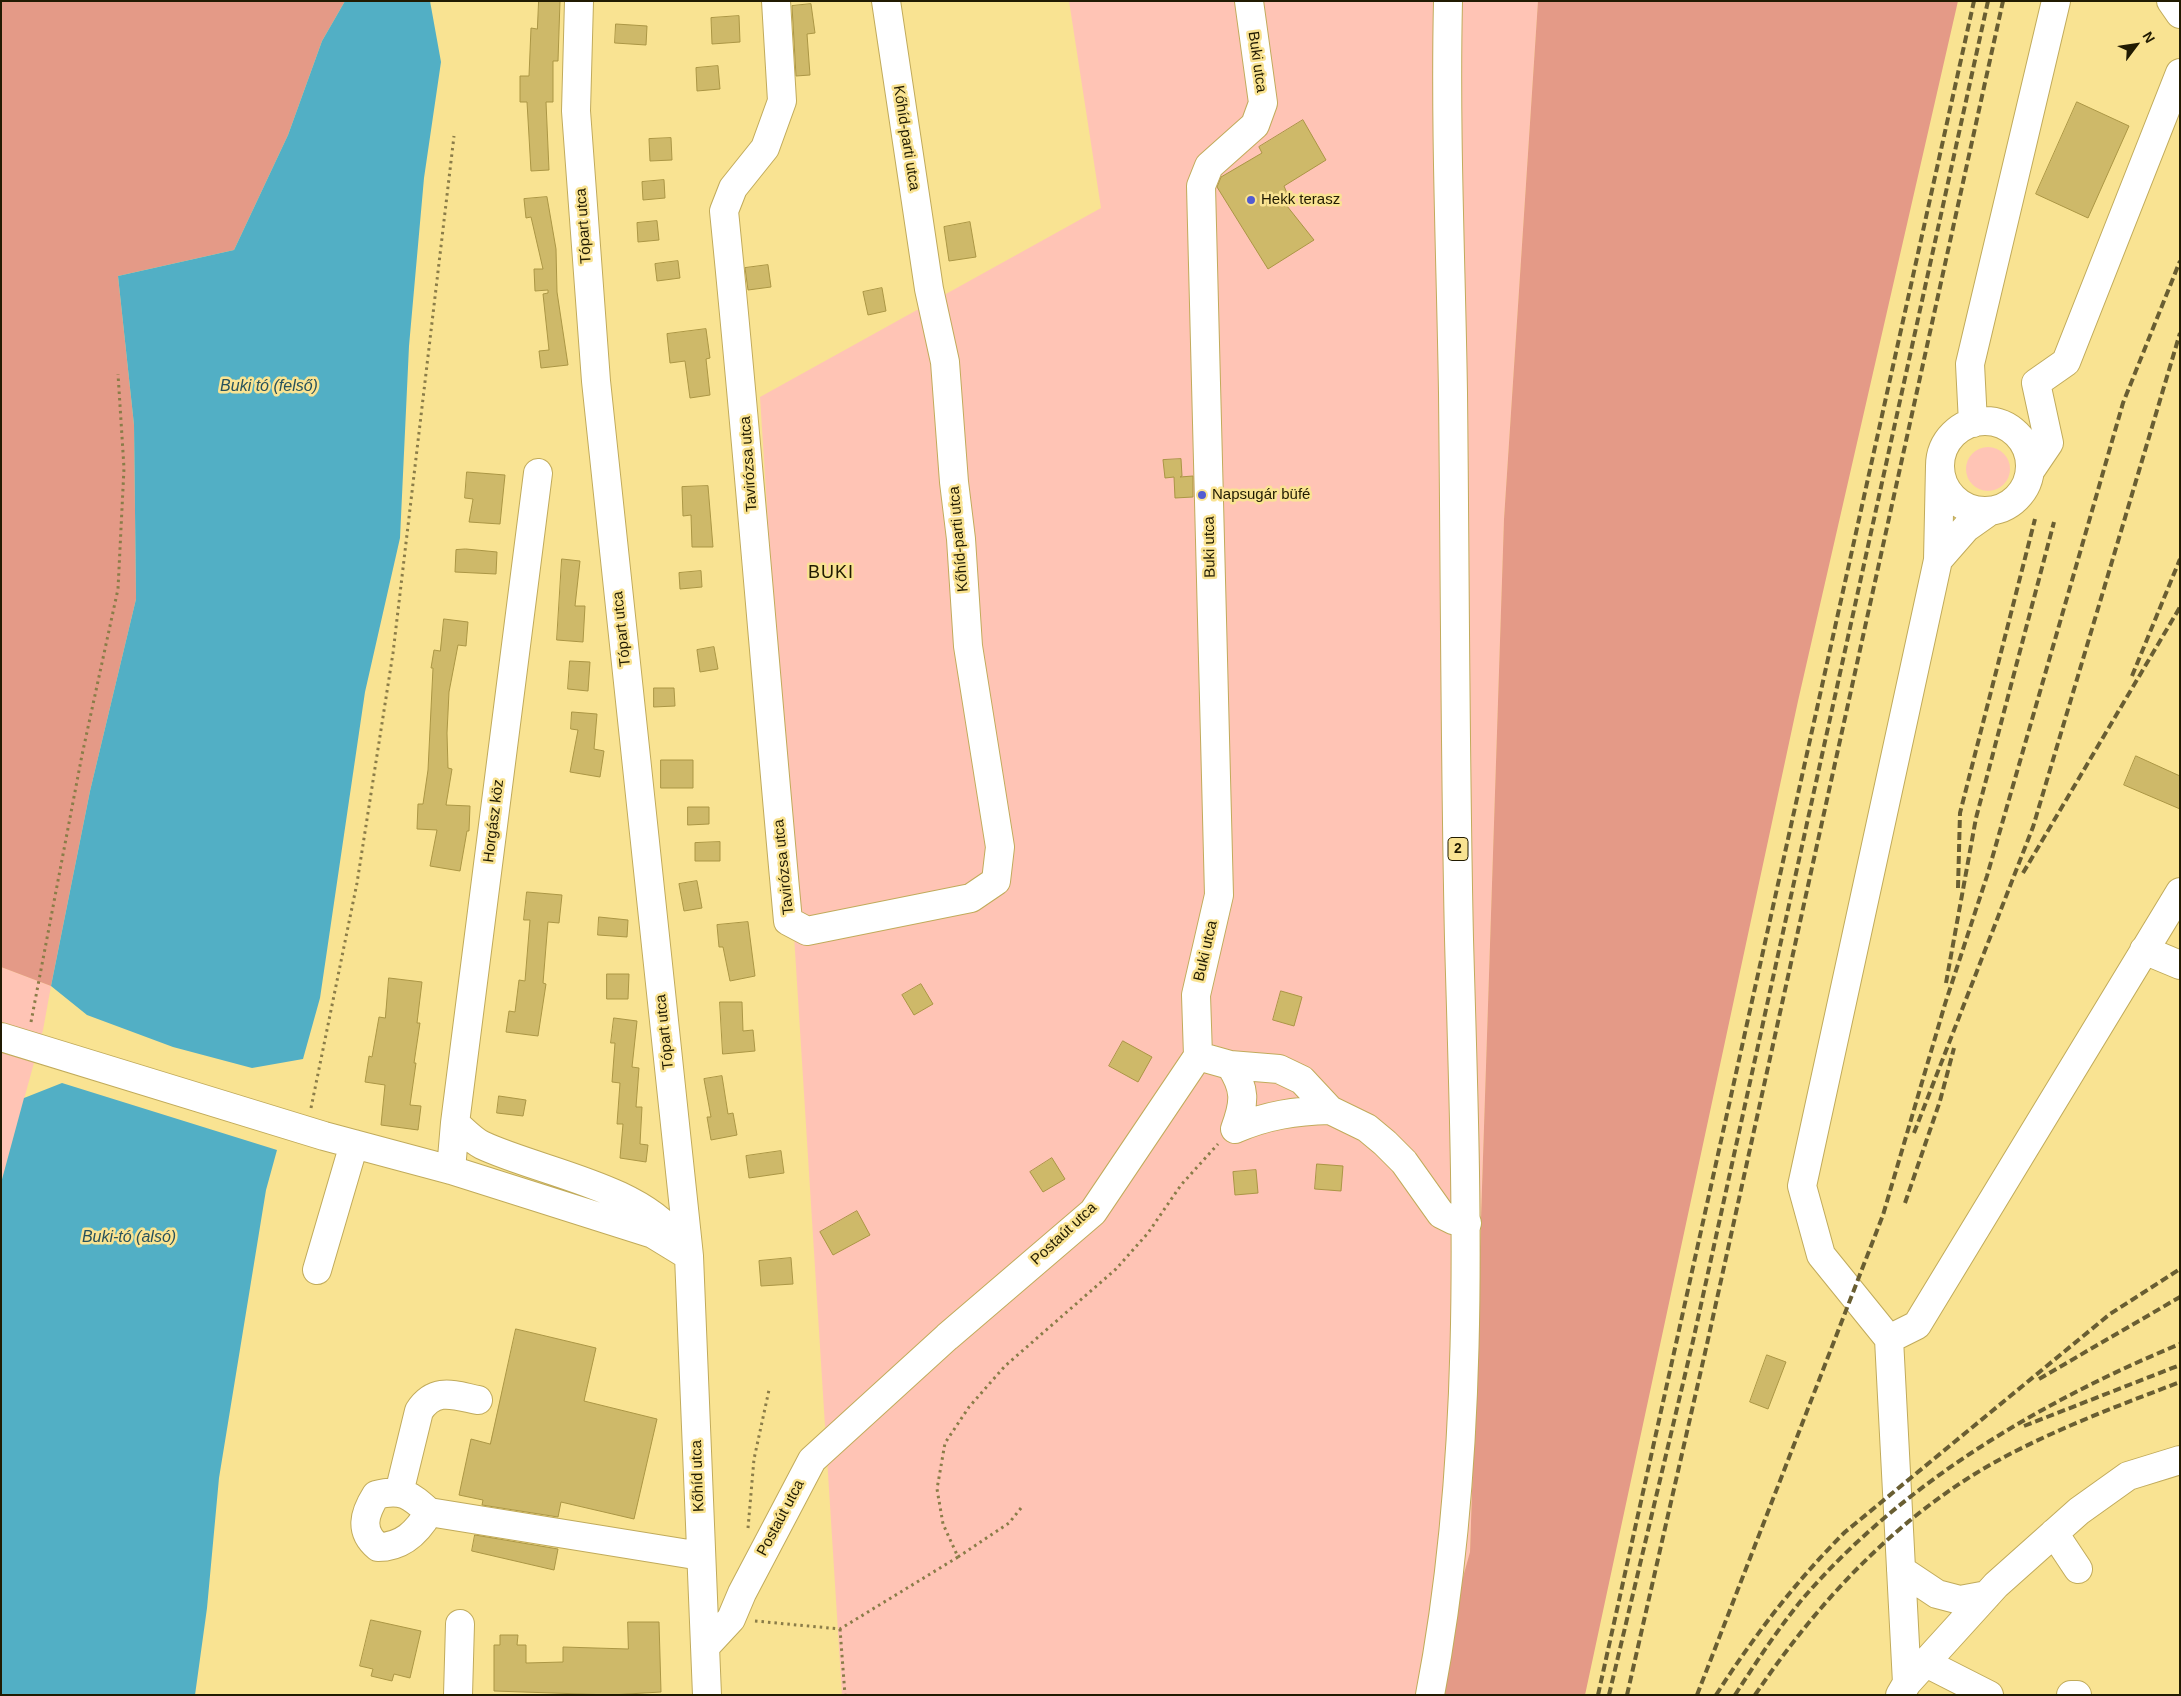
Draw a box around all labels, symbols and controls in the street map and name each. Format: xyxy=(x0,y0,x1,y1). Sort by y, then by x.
north arrow xyxy=(2111,20,2161,70)
text: N xyxy=(2139,29,2158,46)
street label: Buki utca xyxy=(1244,30,1270,94)
street label: Kőhíd-parti utca xyxy=(889,84,923,192)
street label: Tópart utca xyxy=(572,188,596,264)
place label: Hekk terasz xyxy=(1261,191,1340,209)
marker: Hekk terasz xyxy=(1245,194,1257,206)
water label: Buki tó (felső) xyxy=(220,377,318,397)
street label: Tavirózsa utca xyxy=(737,416,761,512)
street label: Kőhíd-parti utca xyxy=(945,485,973,593)
place label: Napsugár büfé xyxy=(1212,486,1310,504)
marker: Napsugár büfé xyxy=(1196,489,1208,501)
street label: Buki utca xyxy=(1200,516,1220,578)
district label: BUKI xyxy=(807,562,855,584)
street label: Tópart utca xyxy=(609,590,635,668)
street label: Horgász köz xyxy=(480,779,508,863)
street label: Tavirózsa utca xyxy=(770,818,798,916)
road number: 2 xyxy=(1448,838,1468,861)
street label: Buki utca xyxy=(1190,919,1222,983)
street label: Tópart utca xyxy=(652,993,678,1071)
street label: Postaút utca xyxy=(1027,1199,1101,1269)
water label: Buki-tó (alsó) xyxy=(82,1228,176,1248)
street label: Kőhíd utca xyxy=(688,1440,708,1512)
street label: Postaút utca xyxy=(753,1477,809,1559)

